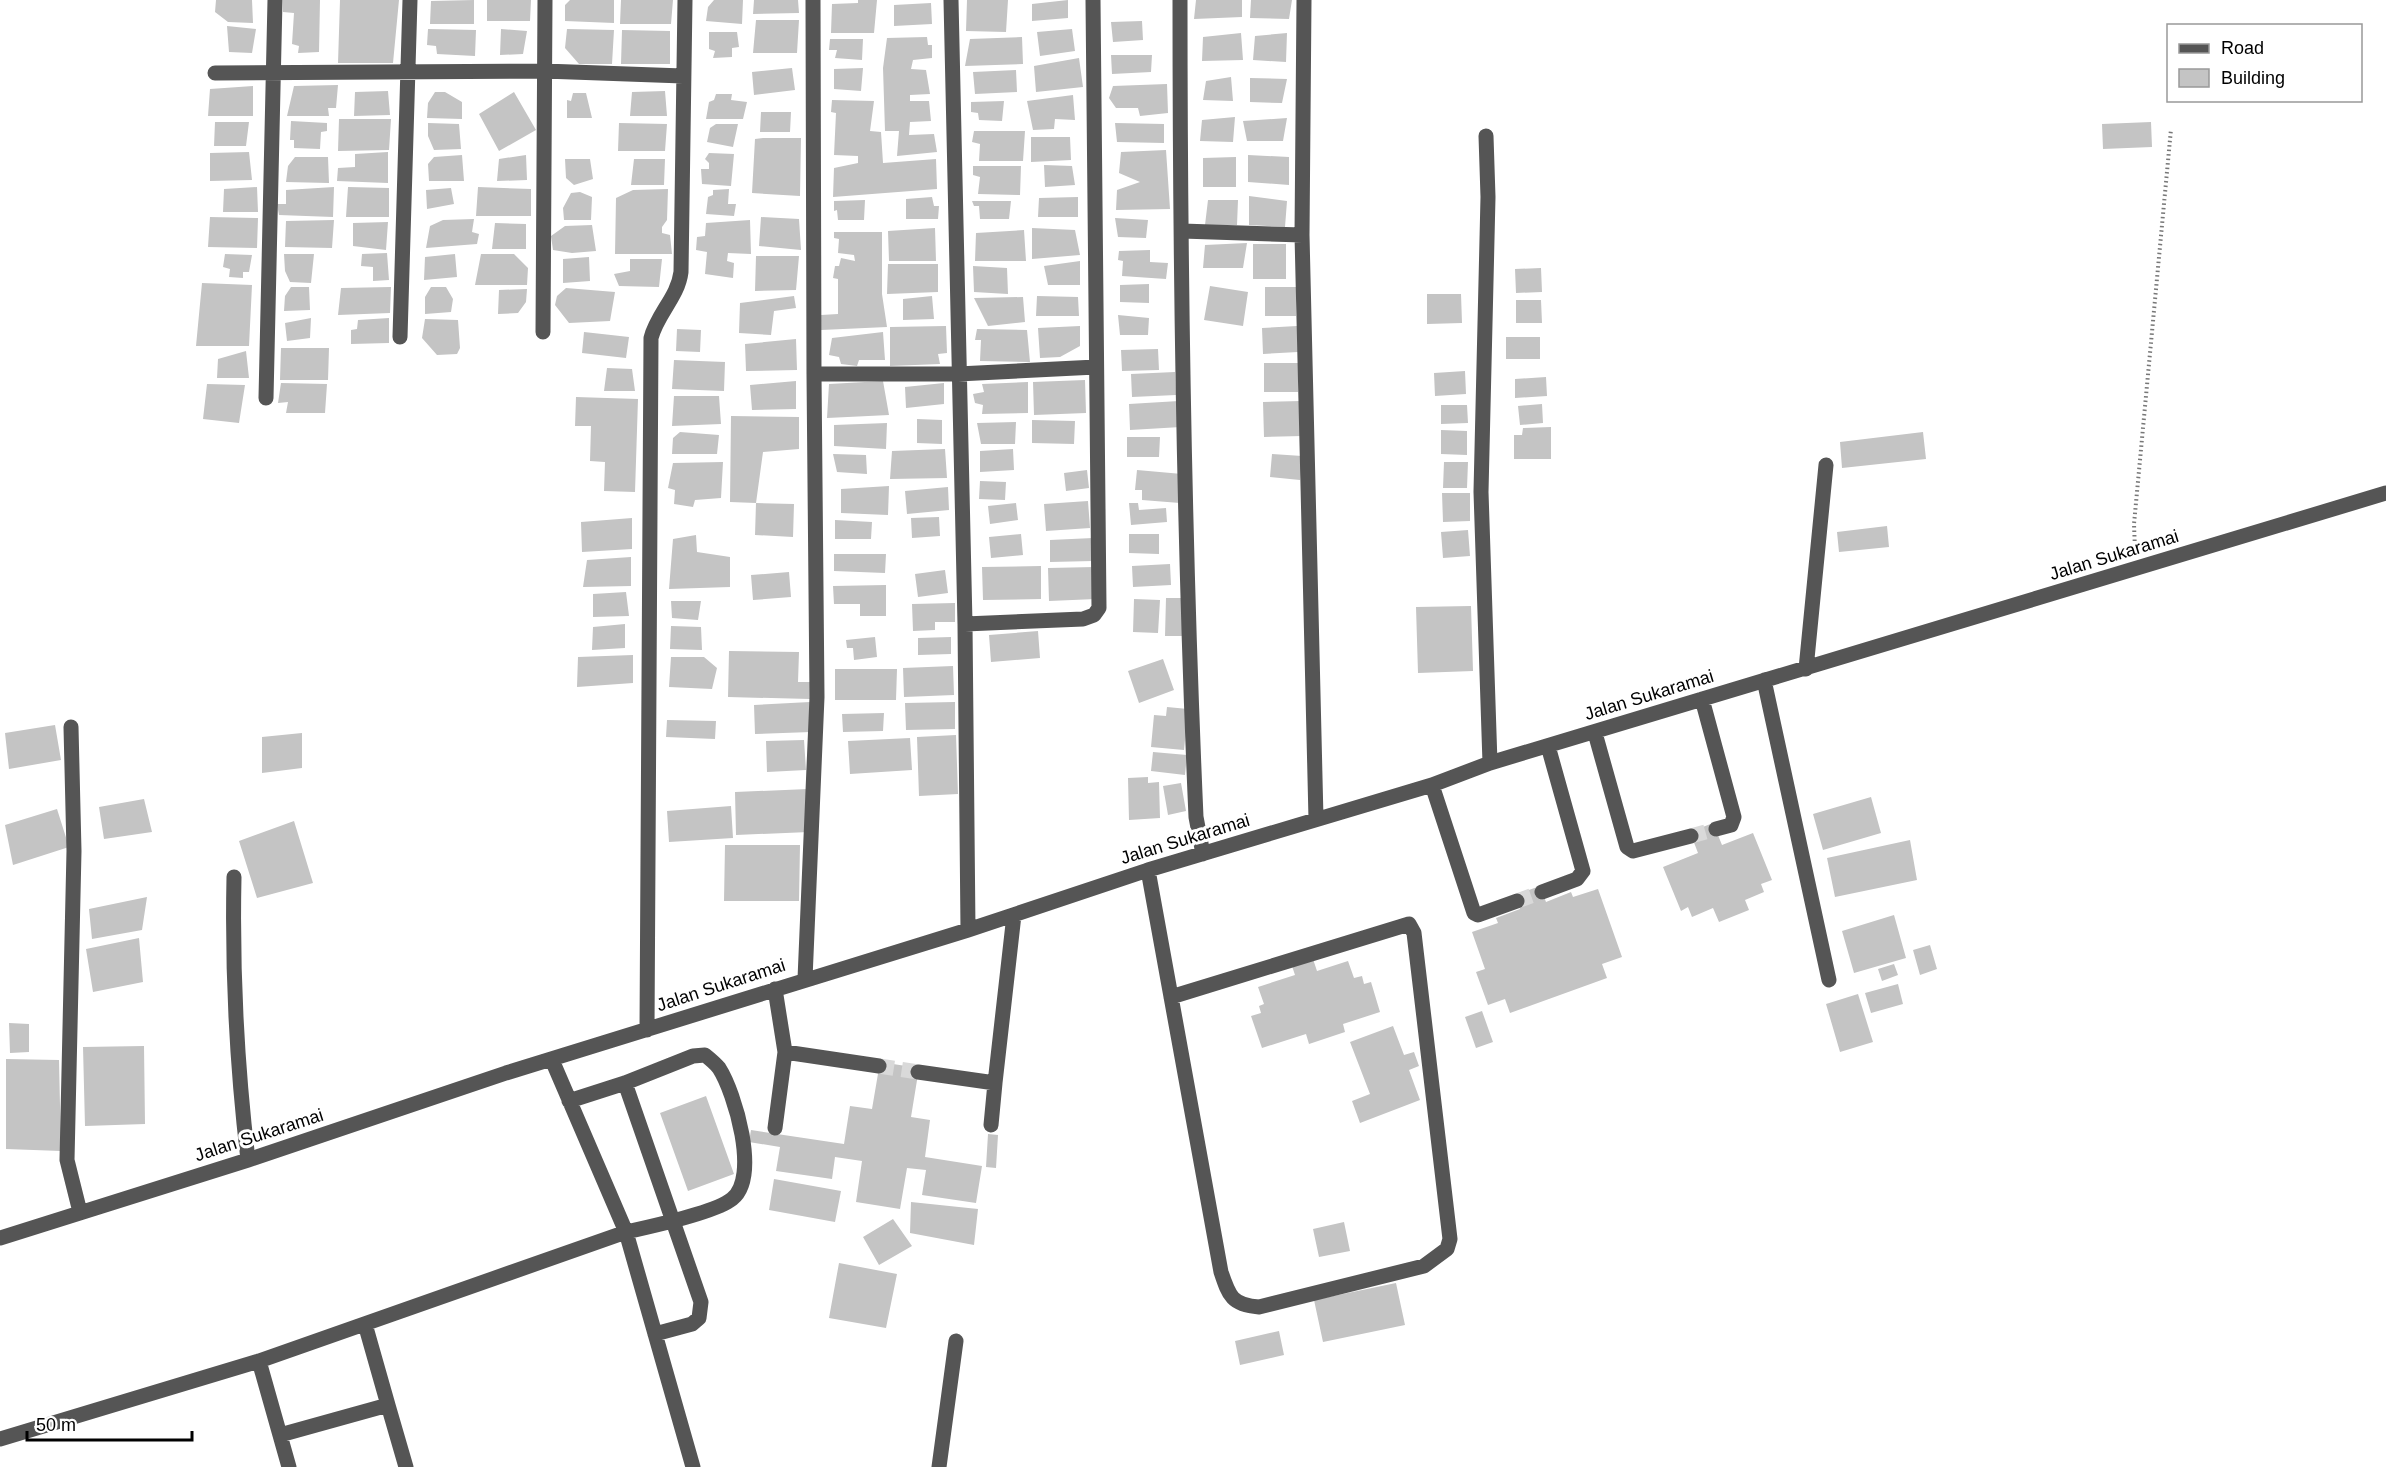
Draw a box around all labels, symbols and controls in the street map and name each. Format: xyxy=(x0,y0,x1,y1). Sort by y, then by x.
legend xyxy=(2167,24,2362,102)
text: Road xyxy=(2221,38,2264,58)
text: Building xyxy=(2221,68,2285,88)
street label: Jalan Sukaramai xyxy=(2047,526,2181,584)
street label: Jalan Sukaramai xyxy=(1582,666,1716,724)
street label: Jalan Sukaramai xyxy=(1118,810,1252,868)
street label: Jalan Sukaramai xyxy=(654,955,788,1015)
street label: Jalan Sukaramai xyxy=(192,1105,326,1165)
scale bar xyxy=(27,1404,192,1442)
text: 50 m xyxy=(36,1415,76,1435)

